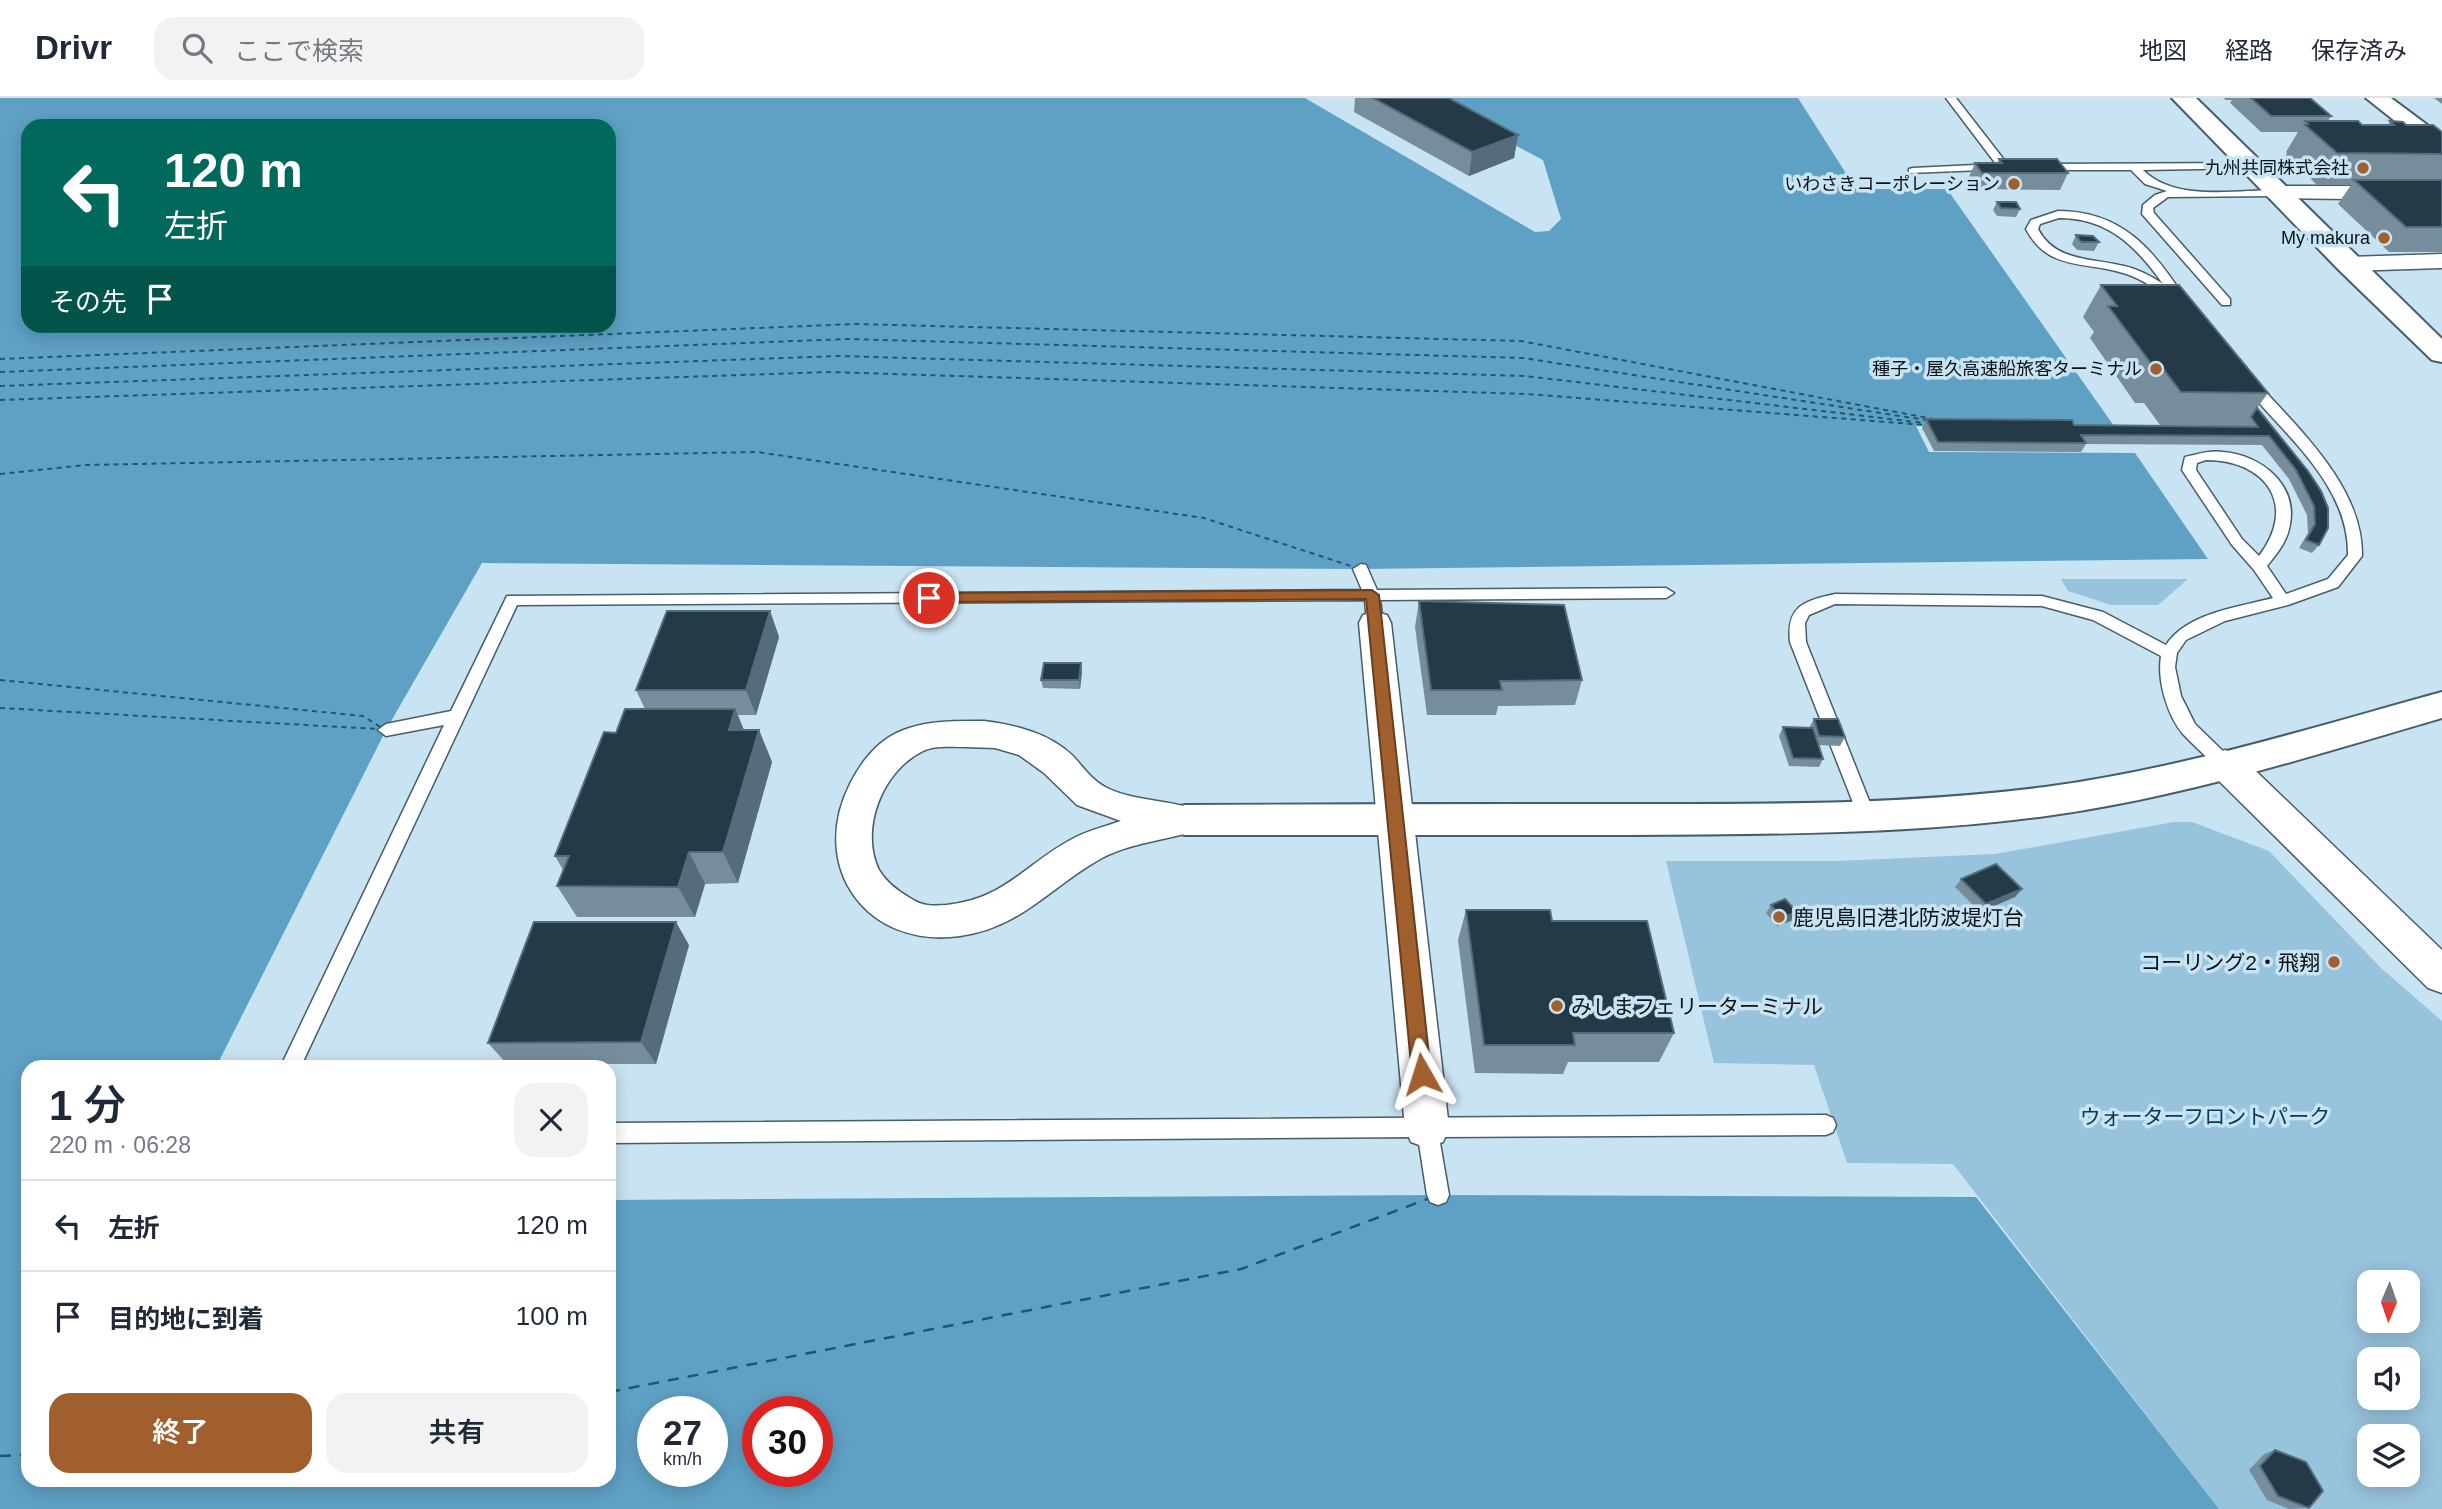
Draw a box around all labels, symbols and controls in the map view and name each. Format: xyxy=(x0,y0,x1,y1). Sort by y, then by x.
search box xyxy=(154,17,644,80)
text: Drivr xyxy=(35,29,112,66)
icon: search xyxy=(178,29,216,67)
text: ここで検索 xyxy=(234,36,364,66)
text: 地図 xyxy=(2139,37,2187,64)
text: 経路 xyxy=(2225,37,2273,64)
text: 保存済み xyxy=(2311,37,2407,64)
text: 120 m xyxy=(164,143,303,197)
icon: left xyxy=(49,147,140,238)
place label: 九州共同株式会社 xyxy=(2205,158,2349,178)
marker: 九州共同株式会社 xyxy=(2355,160,2371,176)
place label: いわさきコーポレーション xyxy=(1784,174,2000,194)
marker: いわさきコーポレーション xyxy=(2006,176,2022,192)
text: 左折 xyxy=(164,208,228,244)
place label: My makura xyxy=(2281,228,2371,248)
marker: My makura xyxy=(2376,230,2392,246)
icon: arrive xyxy=(141,280,179,318)
text: その先 xyxy=(49,287,127,317)
place label: 種子・屋久高速船旅客ターミナル xyxy=(1872,359,2142,379)
marker: 種子・屋久高速船旅客ターミナル xyxy=(2148,361,2164,377)
pin xyxy=(899,568,959,628)
icon: arrive xyxy=(910,579,948,617)
place label: 鹿児島旧港北防波堤灯台 xyxy=(1793,906,2024,929)
marker: 鹿児島旧港北防波堤灯台 xyxy=(1771,909,1787,925)
place label: コーリング2・飛翔 xyxy=(2140,951,2320,974)
marker: コーリング2・飛翔 xyxy=(2326,954,2342,970)
place label: みしまフェリーターミナル xyxy=(1571,995,1823,1018)
marker: みしまフェリーターミナル xyxy=(1549,998,1565,1014)
position arrow xyxy=(1385,1037,1459,1111)
text: 1 分 xyxy=(49,1082,126,1129)
button: close xyxy=(514,1083,588,1157)
park label: ウォーターフロントパーク xyxy=(2080,1105,2330,1128)
text: 220 m · 06:28 xyxy=(49,1132,191,1158)
icon: left xyxy=(49,1207,87,1245)
text: 120 m xyxy=(516,1210,588,1240)
text: 左折 xyxy=(108,1213,160,1243)
north arrow xyxy=(2357,1270,2420,1334)
map controls xyxy=(2357,1270,2420,1487)
icon: arrive xyxy=(49,1298,87,1336)
text: 100 m xyxy=(516,1301,588,1331)
text: 目的地に到着 xyxy=(108,1304,264,1334)
button: sound xyxy=(2357,1347,2420,1410)
button: 終了 xyxy=(49,1393,312,1473)
button: 共有 xyxy=(326,1393,588,1473)
speed limit sign: 30 xyxy=(742,1396,833,1487)
text: 27 xyxy=(663,1413,702,1452)
button: layers xyxy=(2357,1424,2420,1487)
text: km/h xyxy=(663,1449,702,1469)

